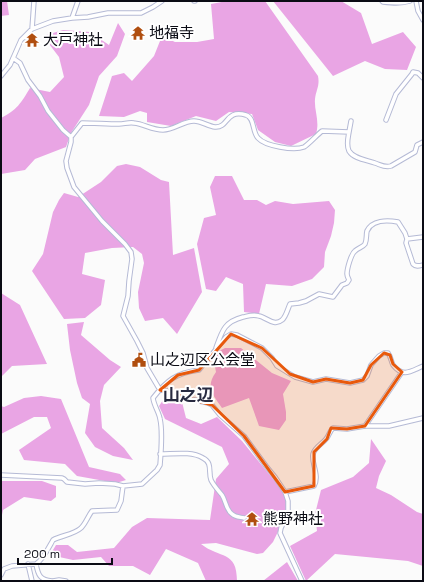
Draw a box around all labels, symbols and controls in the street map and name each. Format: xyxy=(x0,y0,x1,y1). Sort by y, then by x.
place label: 地福寺 xyxy=(149,23,194,42)
temple icon: 地福寺 xyxy=(130,25,146,41)
place label: 大戸神社 xyxy=(43,30,103,49)
temple icon: 大戸神社 xyxy=(24,32,40,48)
place label: 山之辺区公会堂 xyxy=(150,350,255,369)
public building icon: 山之辺区公会堂 xyxy=(131,352,147,368)
district label: 山之辺 xyxy=(163,384,214,406)
place label: 熊野神社 xyxy=(263,509,323,528)
temple icon: 熊野神社 xyxy=(244,511,260,527)
scale bar xyxy=(18,540,112,566)
text: 200 m xyxy=(24,546,60,562)

